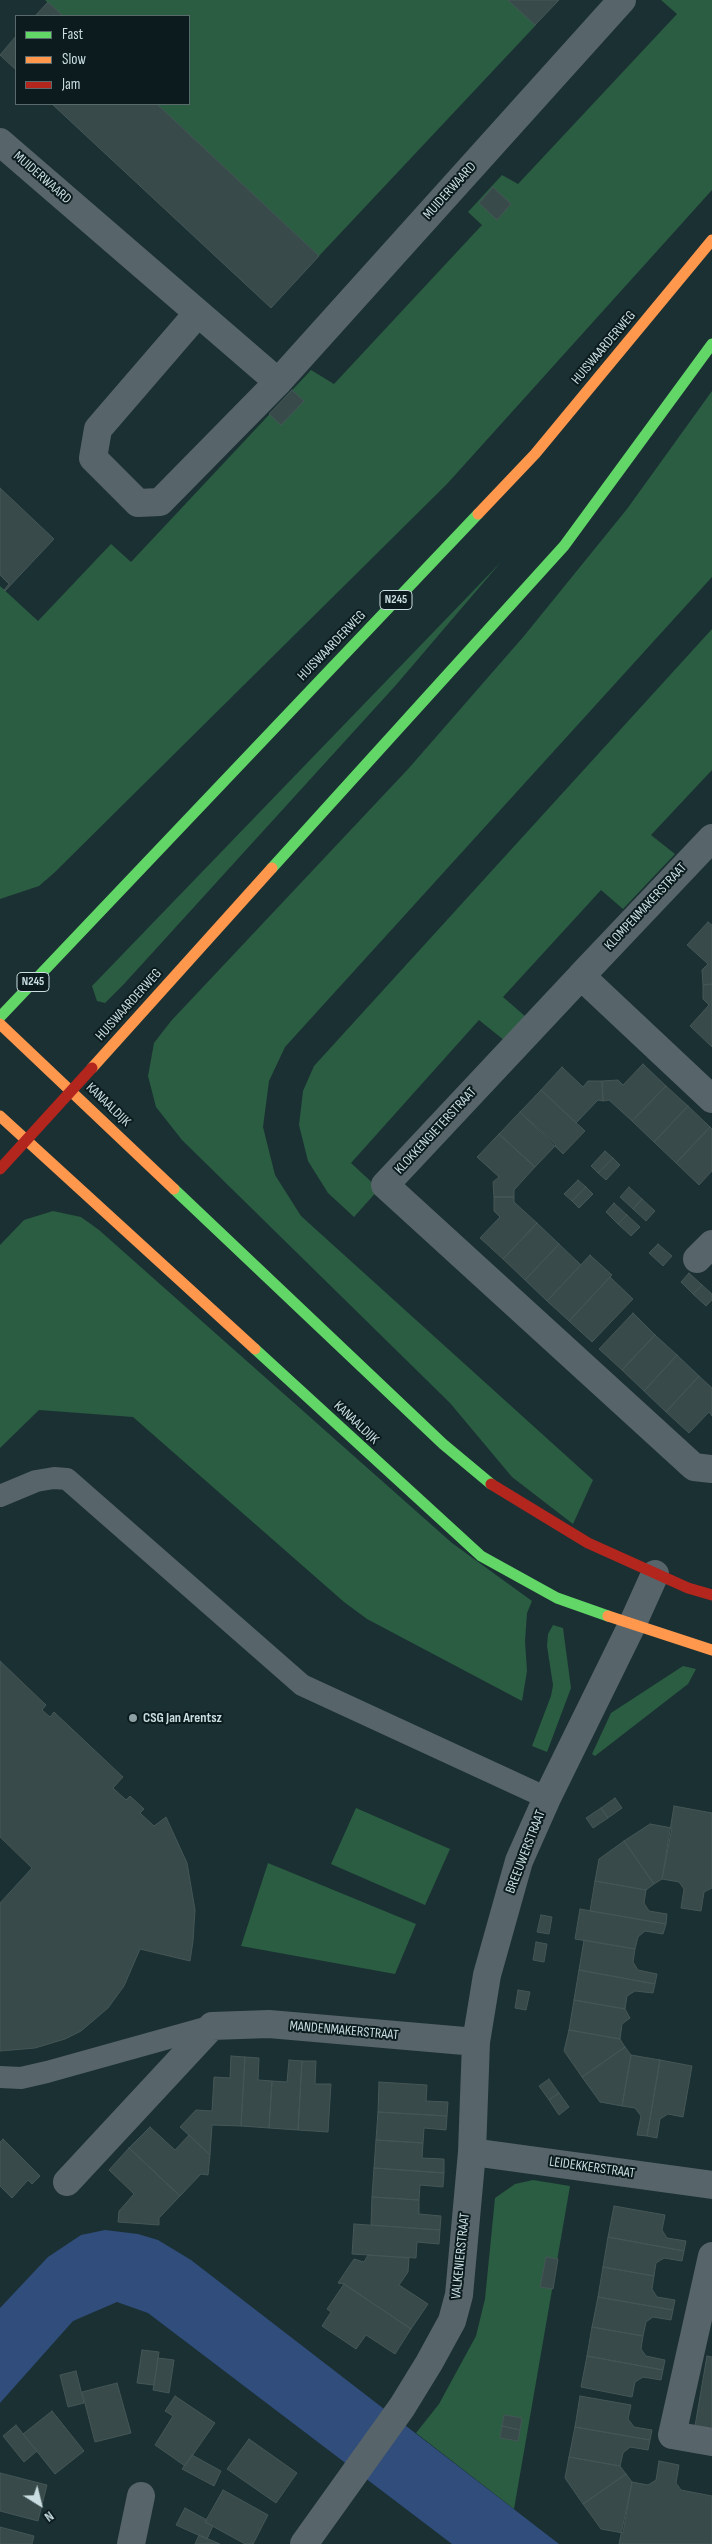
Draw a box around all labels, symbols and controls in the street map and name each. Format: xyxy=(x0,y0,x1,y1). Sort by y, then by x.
legend xyxy=(15,15,190,105)
text: Fast xyxy=(62,25,83,44)
text: Slow xyxy=(62,50,86,69)
text: Jam xyxy=(62,75,80,94)
street label: MUIDERWAARD xyxy=(10,148,74,208)
street label: MUIDERWAARD xyxy=(420,159,480,223)
street label: HUISWAARDERWEG xyxy=(568,308,640,388)
road number: N245 xyxy=(380,590,412,610)
street label: HUISWAARDERWEG xyxy=(294,607,370,685)
street label: KLOMPENMAKERSTRAAT xyxy=(601,860,691,954)
street label: HUISWAARDERWEG xyxy=(92,966,166,1044)
road number: N245 xyxy=(17,972,49,992)
street label: KANAALDIJK xyxy=(82,1080,134,1130)
street label: KLOKKENGIETERSTRAAT xyxy=(392,1084,480,1178)
street label: KANAALDIJK xyxy=(330,1398,382,1448)
place label: CSG Jan Arentsz xyxy=(143,1710,222,1726)
marker: CSG Jan Arentsz xyxy=(127,1712,139,1724)
street label: BREEUWERSTRAAT xyxy=(502,1808,550,1896)
street label: MANDENMAKERSTRAAT xyxy=(289,2018,399,2044)
street label: LEIDEKKERSTRAAT xyxy=(548,2154,636,2182)
street label: VALKENIERSTRAAT xyxy=(448,2212,474,2300)
north arrow xyxy=(15,2479,65,2529)
text: N xyxy=(41,2507,57,2526)

